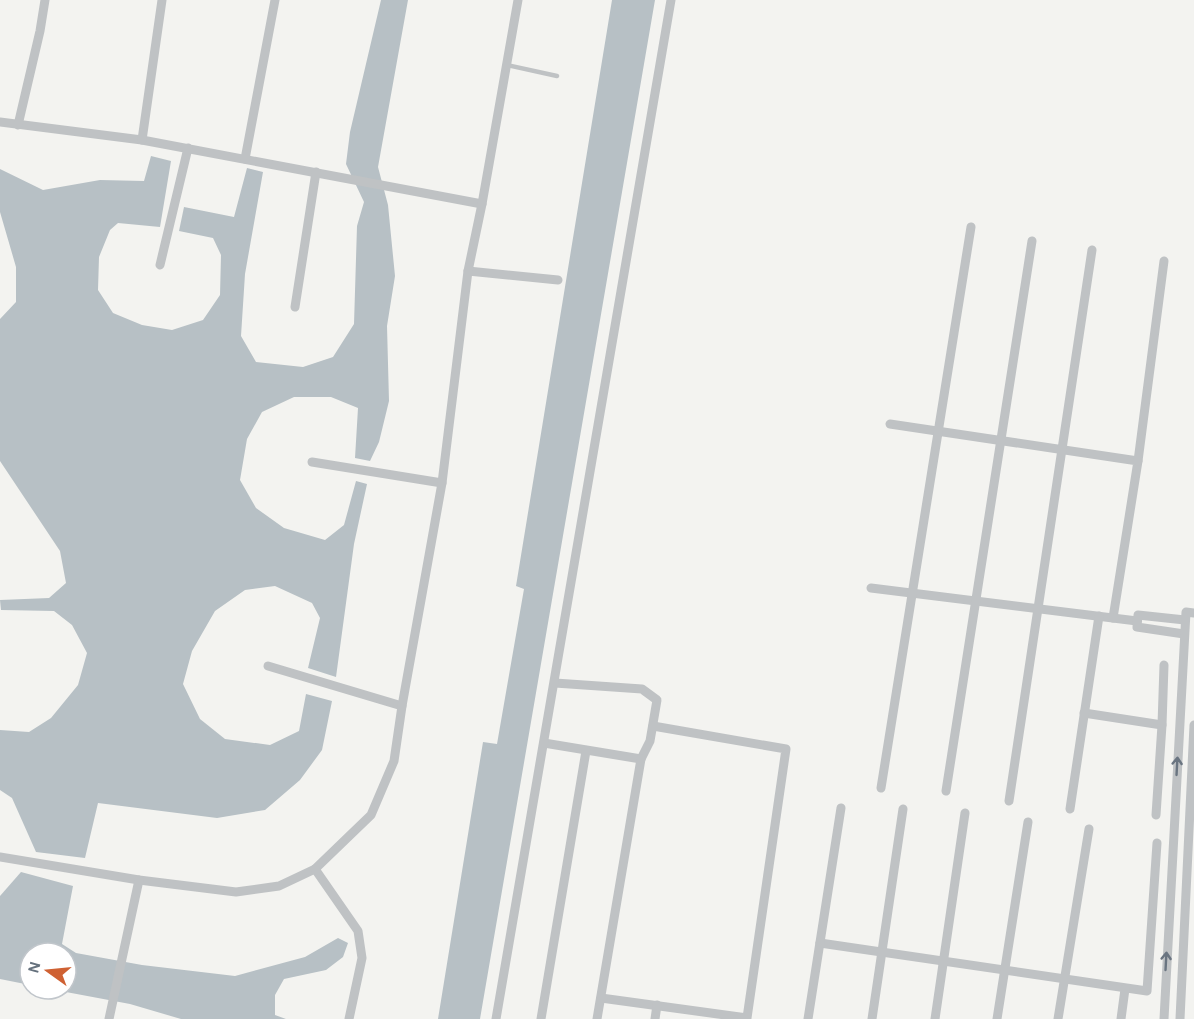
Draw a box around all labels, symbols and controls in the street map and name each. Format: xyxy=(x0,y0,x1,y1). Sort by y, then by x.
one-way arrow xyxy=(1172,756,1183,776)
north arrow xyxy=(18,941,78,1001)
one-way arrow xyxy=(1161,951,1172,971)
text: N xyxy=(25,960,44,975)

